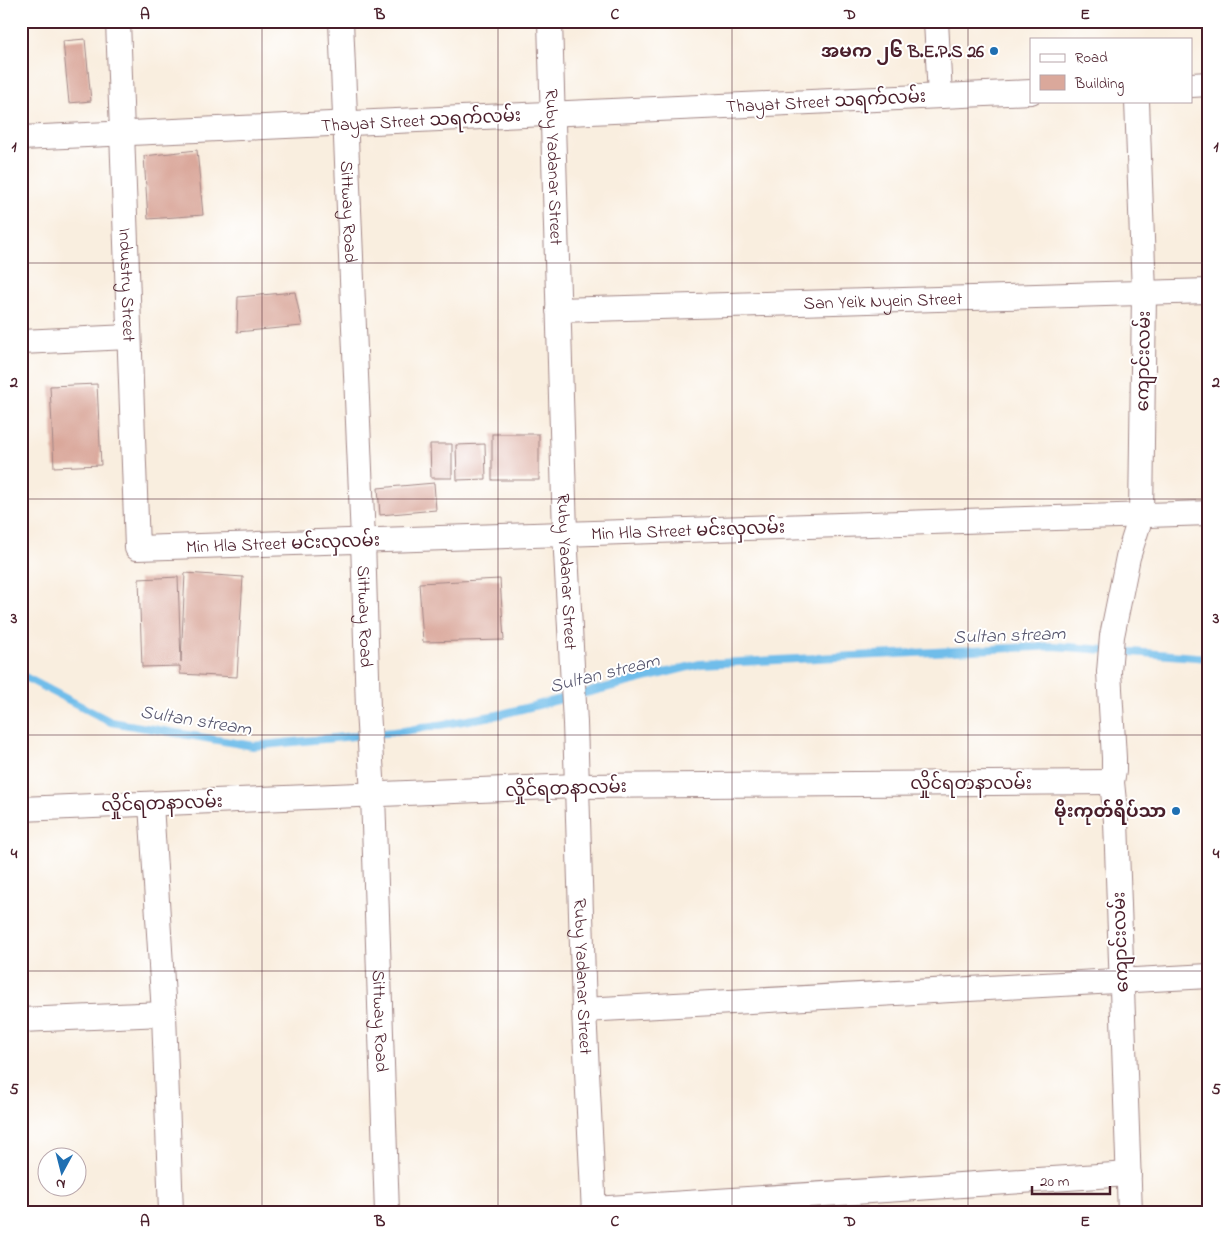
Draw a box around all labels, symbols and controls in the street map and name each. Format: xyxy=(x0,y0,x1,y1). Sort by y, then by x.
text: A xyxy=(140,3,150,27)
text: B xyxy=(374,3,386,27)
text: C xyxy=(611,3,620,27)
text: D xyxy=(843,3,856,27)
text: E xyxy=(1080,3,1090,27)
legend xyxy=(1030,38,1192,102)
place label: အမက ၂၆ B.E.P.S 26 xyxy=(821,39,984,66)
marker: အမက ၂၆ B.E.P.S 26 xyxy=(988,45,1000,57)
text: Road xyxy=(1075,47,1108,69)
text: Building xyxy=(1074,73,1124,96)
street label: Thayat Street သရက်လမ်း xyxy=(725,83,927,121)
street label: Ruby Yadanar Street xyxy=(537,89,568,245)
street label: Thayat Street သရက်လမ်း xyxy=(320,102,522,140)
text: 1 xyxy=(11,135,17,159)
text: 1 xyxy=(1213,135,1219,159)
street label: Sittway Road xyxy=(332,160,362,264)
street label: Industry Street xyxy=(110,227,141,342)
street label: San Yeik Nyein Street xyxy=(803,287,963,318)
street label: ကျောင်းလမ်း xyxy=(1129,310,1159,412)
text: 2 xyxy=(9,371,18,395)
text: 2 xyxy=(1211,371,1220,395)
street label: Ruby Yadanar Street xyxy=(549,493,582,651)
street label: Min Hla Street မင်းလှလမ်း xyxy=(591,514,786,548)
street label: Min Hla Street မင်းလှလမ်း xyxy=(186,527,381,561)
street label: Sittway Road xyxy=(349,565,378,668)
text: 3 xyxy=(10,607,18,631)
text: 3 xyxy=(1212,607,1220,631)
water label: Sultan stream xyxy=(952,621,1066,652)
water label: Sultan stream xyxy=(547,648,663,701)
water label: Sultan stream xyxy=(138,699,253,744)
street label: လှိုင်ရတနာလမ်း xyxy=(910,769,1032,798)
street label: လှိုင်ရတနာလမ်း xyxy=(505,772,627,805)
street label: လှိုင်ရတနာလမ်း xyxy=(101,787,223,820)
place label: မိုးကုတ်ရိပ်သာ xyxy=(1054,799,1166,826)
marker: မိုးကုတ်ရိပ်သာ xyxy=(1170,805,1182,817)
text: 4 xyxy=(10,842,18,866)
text: 4 xyxy=(1212,842,1220,866)
street label: ကျောင်းလမ်း xyxy=(1105,891,1137,993)
street label: Ruby Yadanar Street xyxy=(566,898,597,1055)
street label: Sittway Road xyxy=(364,970,393,1073)
text: 5 xyxy=(9,1078,19,1102)
text: 5 xyxy=(1211,1078,1221,1102)
north arrow xyxy=(38,1146,88,1196)
scale bar xyxy=(1032,1164,1110,1196)
text: 20 m xyxy=(1040,1171,1070,1193)
text: N xyxy=(55,1172,67,1194)
text: A xyxy=(140,1210,150,1234)
text: B xyxy=(374,1210,386,1234)
text: C xyxy=(611,1210,620,1234)
text: D xyxy=(843,1210,856,1234)
text: E xyxy=(1080,1210,1090,1234)

